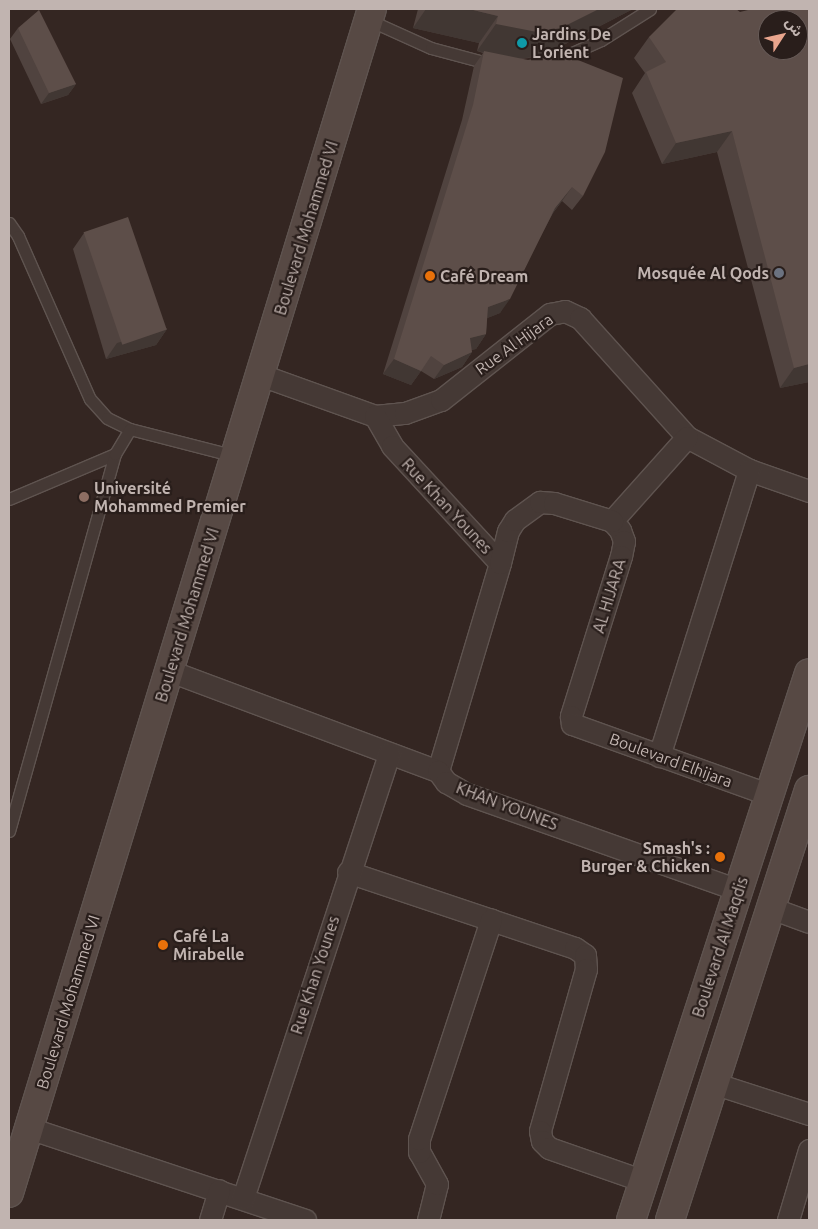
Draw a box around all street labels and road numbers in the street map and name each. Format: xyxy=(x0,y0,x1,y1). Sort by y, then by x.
street label: Boulevard Mohammed VI xyxy=(270,139,342,317)
street label: Rue Al Hijara xyxy=(471,309,557,379)
street label: Rue Khan Younes xyxy=(398,454,496,558)
street label: Boulevard Mohammed VI xyxy=(151,526,223,704)
street label: AL HIJARA xyxy=(589,557,629,635)
street label: Boulevard Elhijara xyxy=(607,729,735,791)
street label: KHAN YOUNES xyxy=(453,778,561,834)
street label: Boulevard Al Maqdis xyxy=(688,874,752,1020)
street label: Boulevard Mohammed VI xyxy=(32,913,104,1091)
street label: Rue Khan Younes xyxy=(287,913,343,1037)

